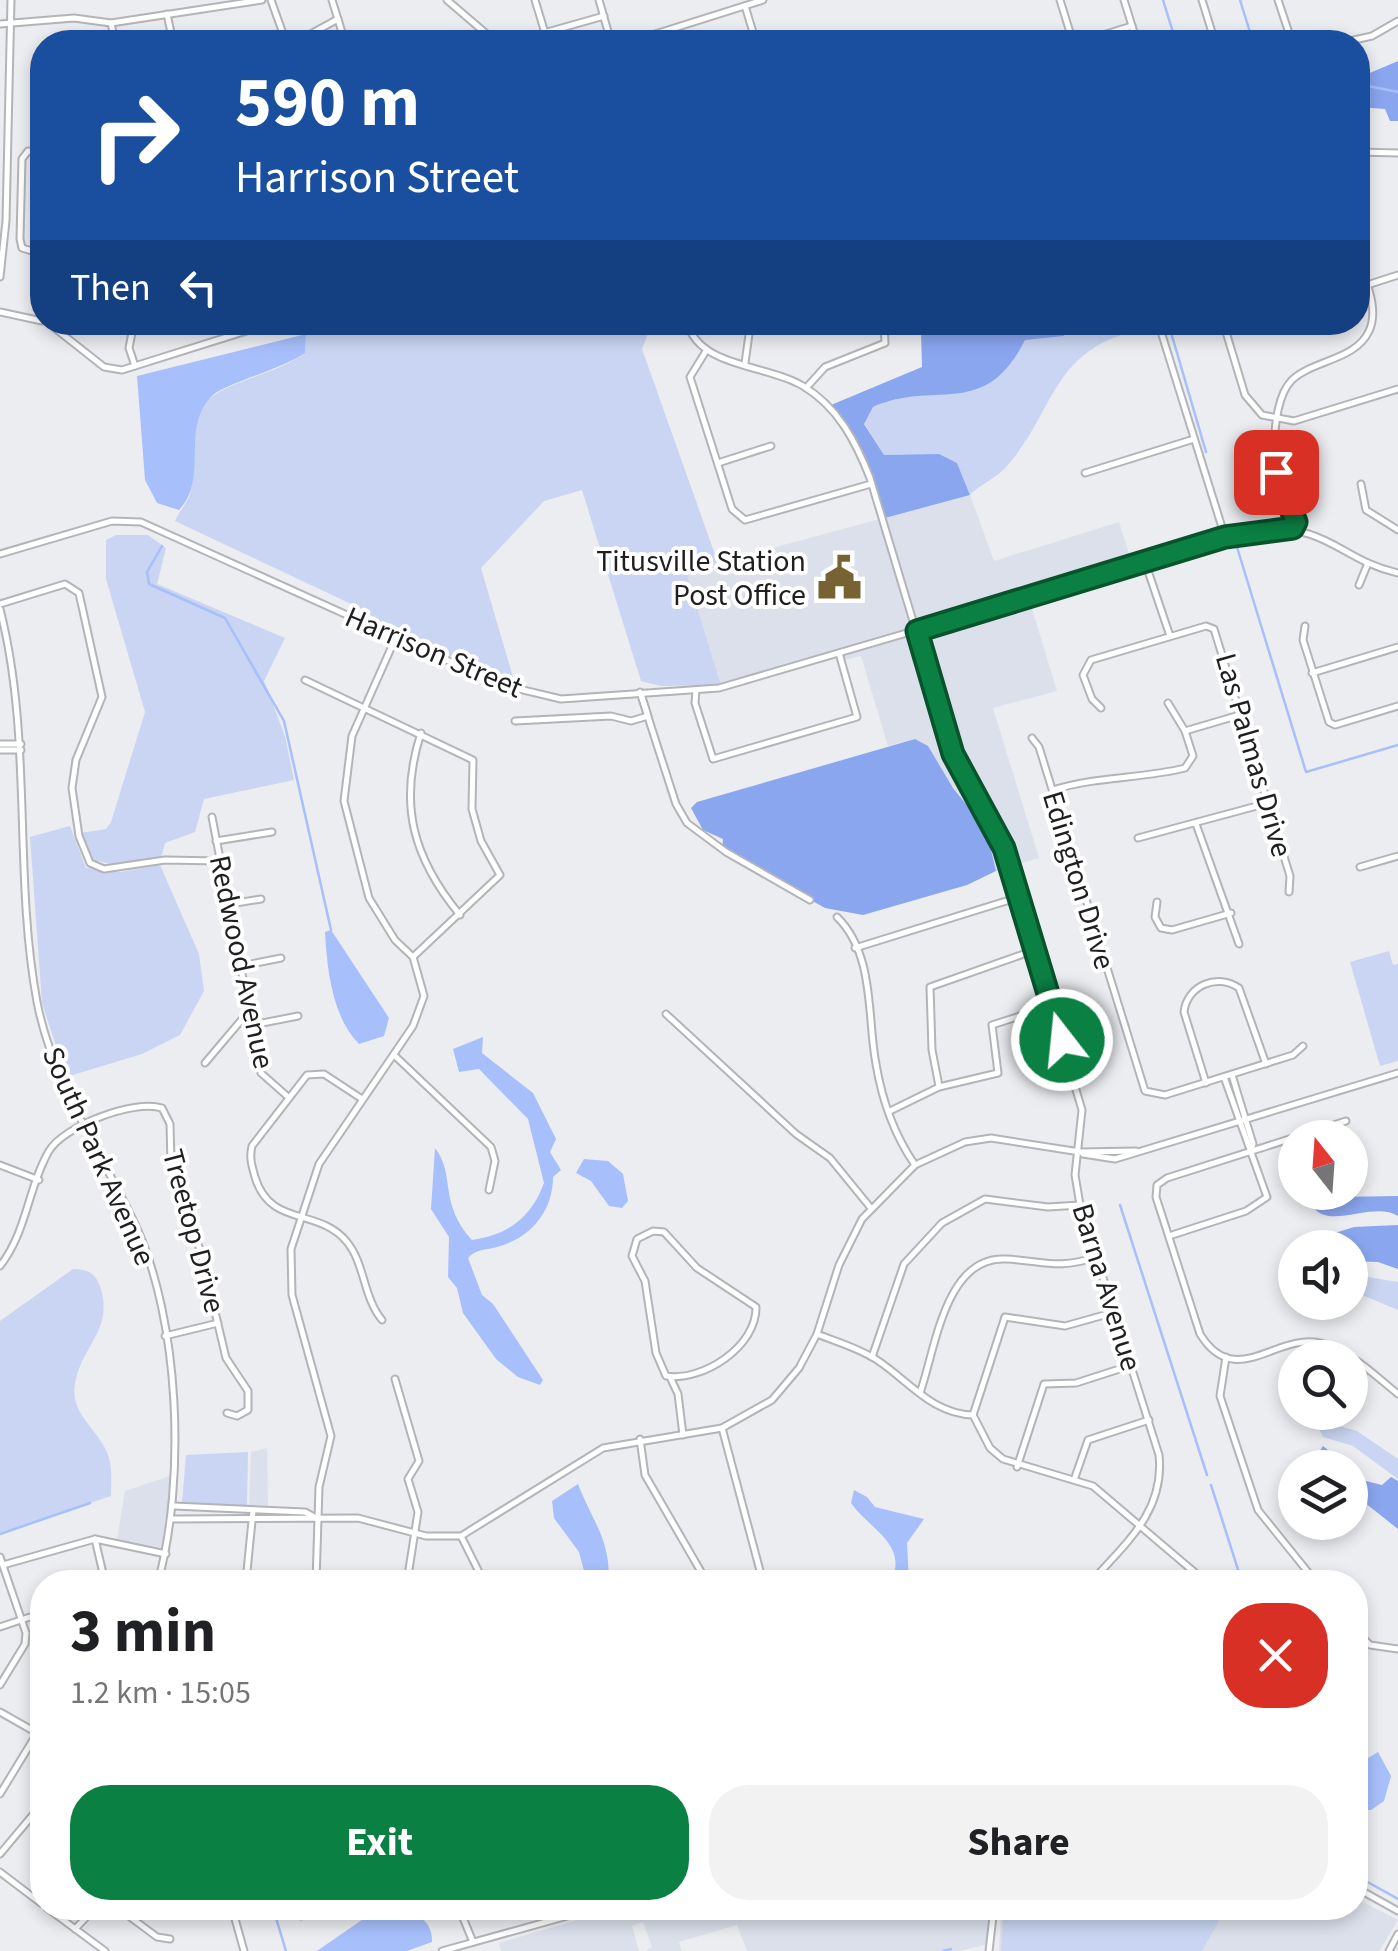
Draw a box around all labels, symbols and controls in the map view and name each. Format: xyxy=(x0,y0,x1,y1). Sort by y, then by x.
text: 590 m xyxy=(235,53,420,153)
icon: right xyxy=(70,70,200,200)
text: Harrison Street xyxy=(235,146,519,210)
icon: left xyxy=(171,260,226,315)
text: Then xyxy=(70,261,151,315)
pin xyxy=(1234,430,1319,515)
icon: arrive xyxy=(1249,445,1304,500)
place label: Titusville Station Post Office xyxy=(596,540,806,617)
public building icon: Titusville Station Post Office xyxy=(815,554,863,602)
street label: Harrison Street xyxy=(338,596,529,709)
street label: Las Palmas Drive xyxy=(1204,648,1303,862)
street label: Edington Drive xyxy=(1031,786,1126,975)
street label: Redwood Avenue xyxy=(198,851,285,1073)
position arrow xyxy=(1010,988,1114,1092)
street label: South Park Avenue xyxy=(31,1040,166,1273)
north arrow xyxy=(1278,1120,1368,1210)
map controls xyxy=(1278,1120,1368,1540)
street label: Treetop Drive xyxy=(151,1144,236,1318)
street label: Barna Avenue xyxy=(1061,1198,1152,1376)
button: sound xyxy=(1278,1230,1368,1320)
button: search xyxy=(1278,1340,1368,1430)
button: layers xyxy=(1278,1450,1368,1540)
text: 3 min xyxy=(70,1590,216,1675)
button: close xyxy=(1223,1603,1328,1708)
text: 1.2 km · 15:05 xyxy=(70,1670,251,1716)
button: Exit xyxy=(70,1785,689,1900)
button: Share xyxy=(709,1785,1328,1900)

